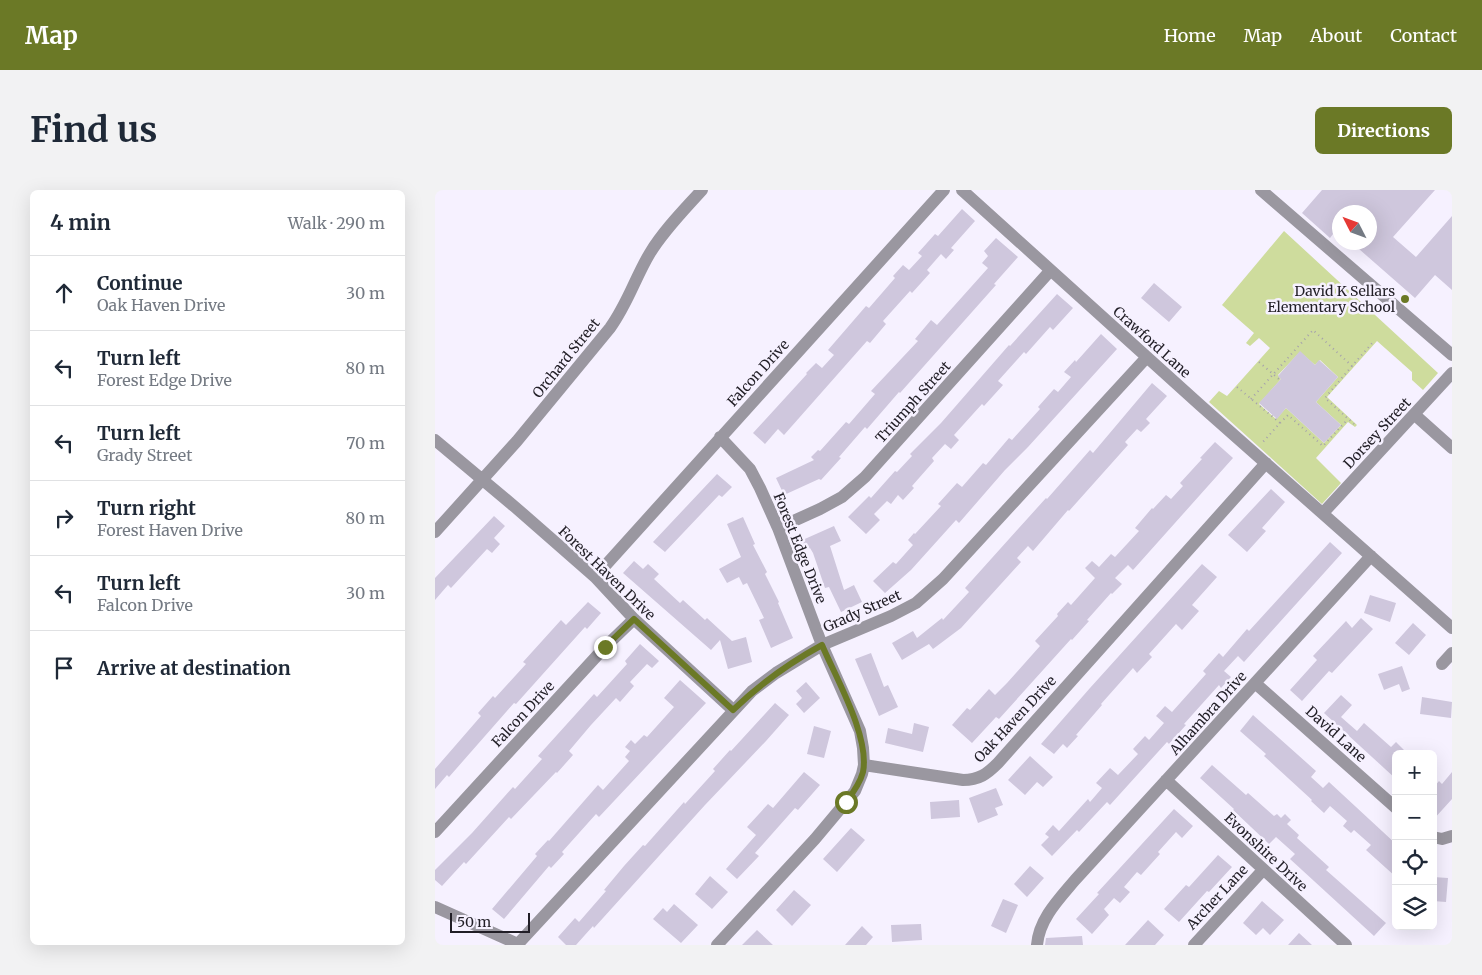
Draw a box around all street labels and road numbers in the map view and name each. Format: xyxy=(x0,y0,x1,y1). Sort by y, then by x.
street label: Crawford Lane xyxy=(1109,302,1195,382)
street label: Orchard Street xyxy=(528,314,604,401)
street label: Falcon Drive xyxy=(723,336,793,410)
street label: Triumph Street xyxy=(872,357,955,447)
street label: Dorsey Street xyxy=(1339,393,1415,472)
street label: Forest Edge Drive xyxy=(770,490,830,606)
street label: Forest Haven Drive xyxy=(555,522,659,624)
street label: Grady Street xyxy=(820,586,904,636)
street label: Alhambra Drive xyxy=(1165,667,1250,759)
street label: Oak Haven Drive xyxy=(970,672,1060,766)
street label: Falcon Drive xyxy=(488,677,558,751)
street label: David Lane xyxy=(1302,702,1370,766)
street label: Evonshire Drive xyxy=(1221,809,1311,895)
street label: Archer Lane xyxy=(1182,861,1252,934)

